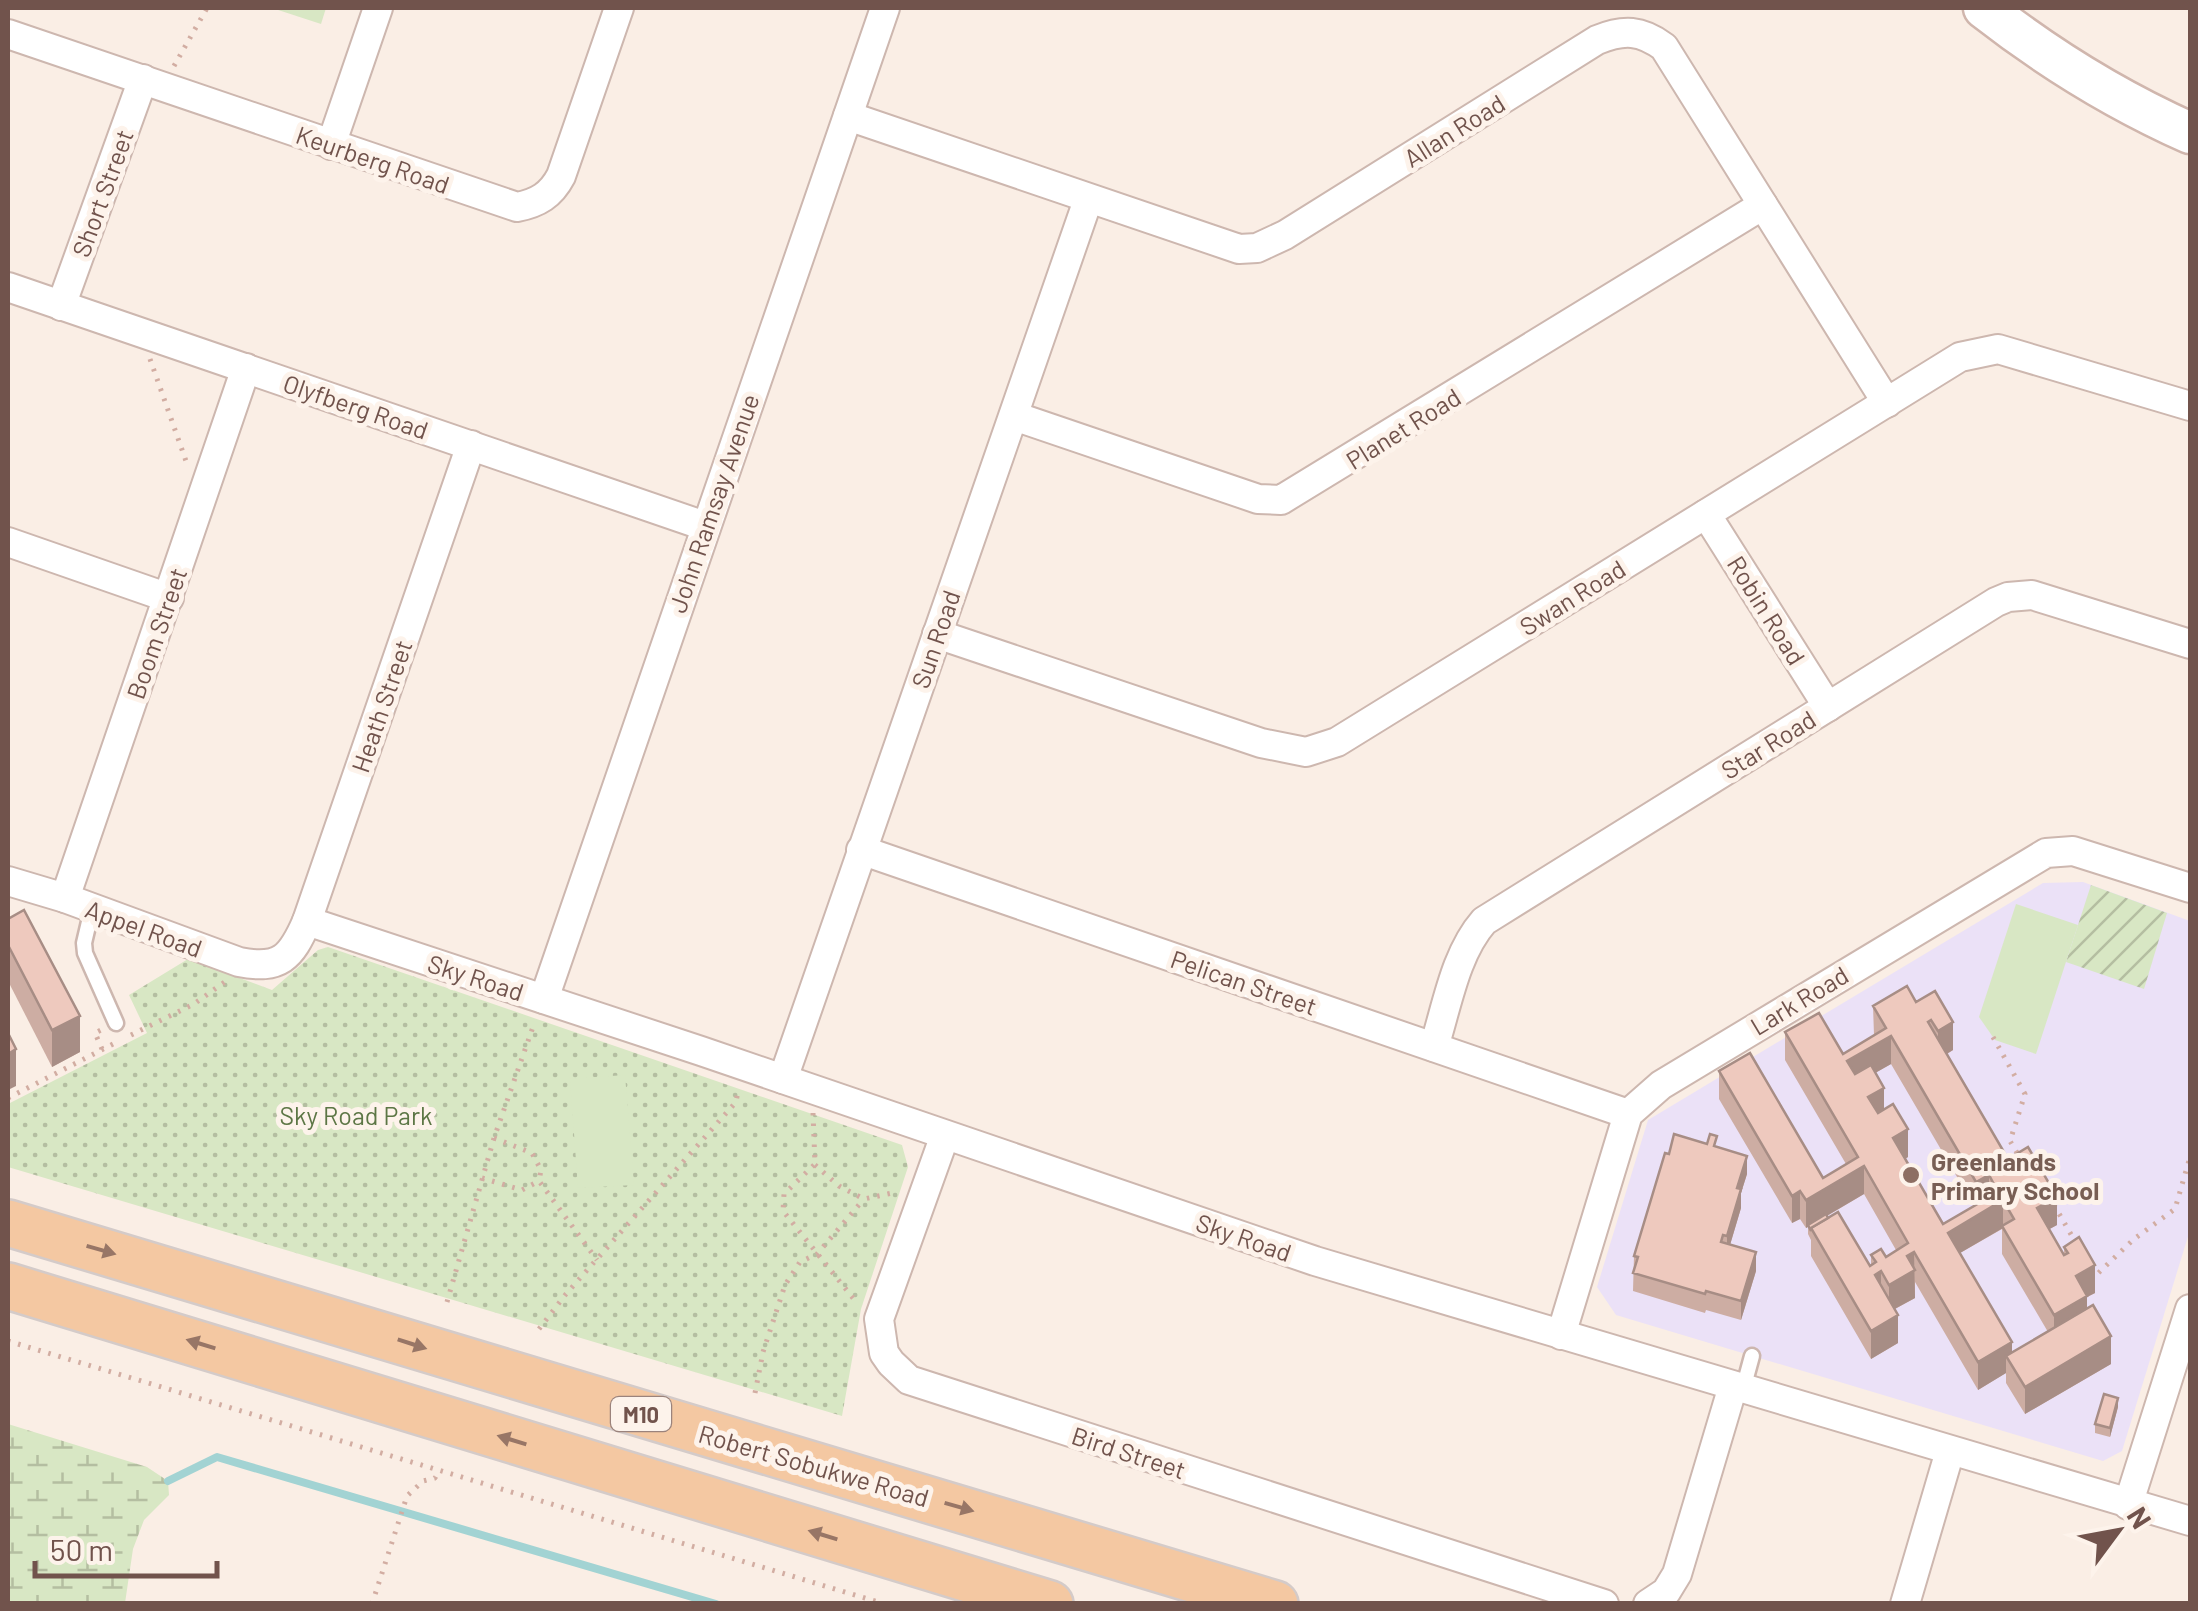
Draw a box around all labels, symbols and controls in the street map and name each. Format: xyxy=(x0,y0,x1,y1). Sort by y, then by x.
street label: Allan Road xyxy=(1398,87,1510,173)
street label: Keurberg Road xyxy=(292,119,454,199)
street label: Short Street xyxy=(65,125,139,261)
street label: Olyfberg Road xyxy=(280,367,432,445)
street label: Planet Road xyxy=(1340,381,1466,475)
street label: John Ramsay Avenue xyxy=(661,390,765,616)
street label: Robin Road xyxy=(1722,550,1812,670)
street label: Swan Road xyxy=(1514,553,1630,641)
street label: Boom Street xyxy=(120,563,192,703)
street label: Sun Road xyxy=(904,586,966,692)
street label: Heath Street xyxy=(344,636,418,776)
street label: Star Road xyxy=(1715,703,1821,785)
street label: Appel Road xyxy=(82,893,206,963)
street label: Pelican Street xyxy=(1167,943,1321,1021)
street label: Sky Road xyxy=(424,947,528,1007)
street label: Lark Road xyxy=(1745,959,1853,1041)
park label: Sky Road Park xyxy=(279,1100,433,1130)
place label: Greenlands Primary School xyxy=(1931,1146,2099,1205)
marker: Greenlands Primary School xyxy=(1900,1164,1922,1186)
street label: Sky Road xyxy=(1192,1207,1296,1267)
one-way arrow xyxy=(86,1243,117,1258)
one-way arrow xyxy=(186,1336,216,1351)
one-way arrow xyxy=(398,1337,428,1352)
road number: M10 xyxy=(611,1397,671,1431)
street label: Robert Sobukwe Road xyxy=(695,1418,933,1512)
street label: Bird Street xyxy=(1068,1420,1190,1484)
one-way arrow xyxy=(496,1432,527,1447)
north arrow xyxy=(2068,1481,2168,1581)
one-way arrow xyxy=(944,1500,974,1515)
text: N xyxy=(2121,1500,2159,1534)
scale bar xyxy=(35,1516,218,1578)
one-way arrow xyxy=(807,1527,838,1542)
text: 50 m xyxy=(50,1531,113,1567)

